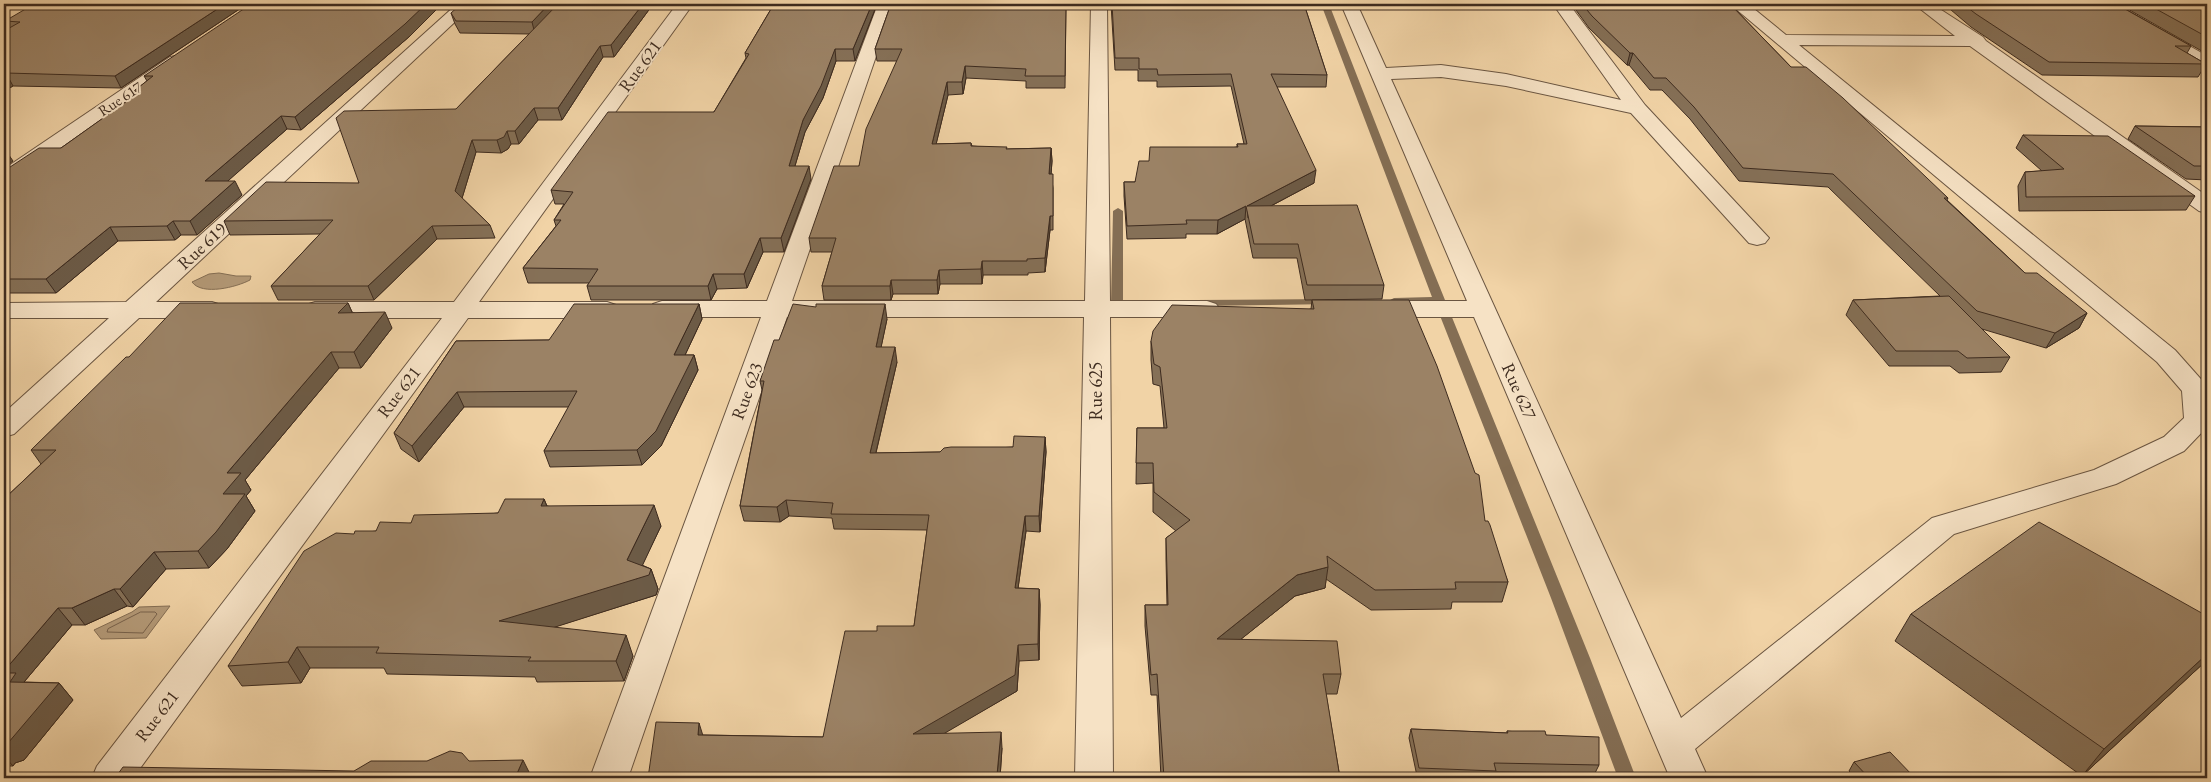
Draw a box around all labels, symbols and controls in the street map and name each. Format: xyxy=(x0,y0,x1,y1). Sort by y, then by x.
street label: Rue 621 xyxy=(613,35,666,96)
street label: Rue 617 xyxy=(94,77,146,120)
street label: Rue 619 xyxy=(172,217,231,274)
street label: Rue 623 xyxy=(726,359,767,422)
street label: Rue 627 xyxy=(1497,359,1542,423)
street label: Rue 621 xyxy=(372,361,426,422)
street label: Rue 625 xyxy=(1084,362,1107,420)
street label: Rue 621 xyxy=(130,685,184,746)

